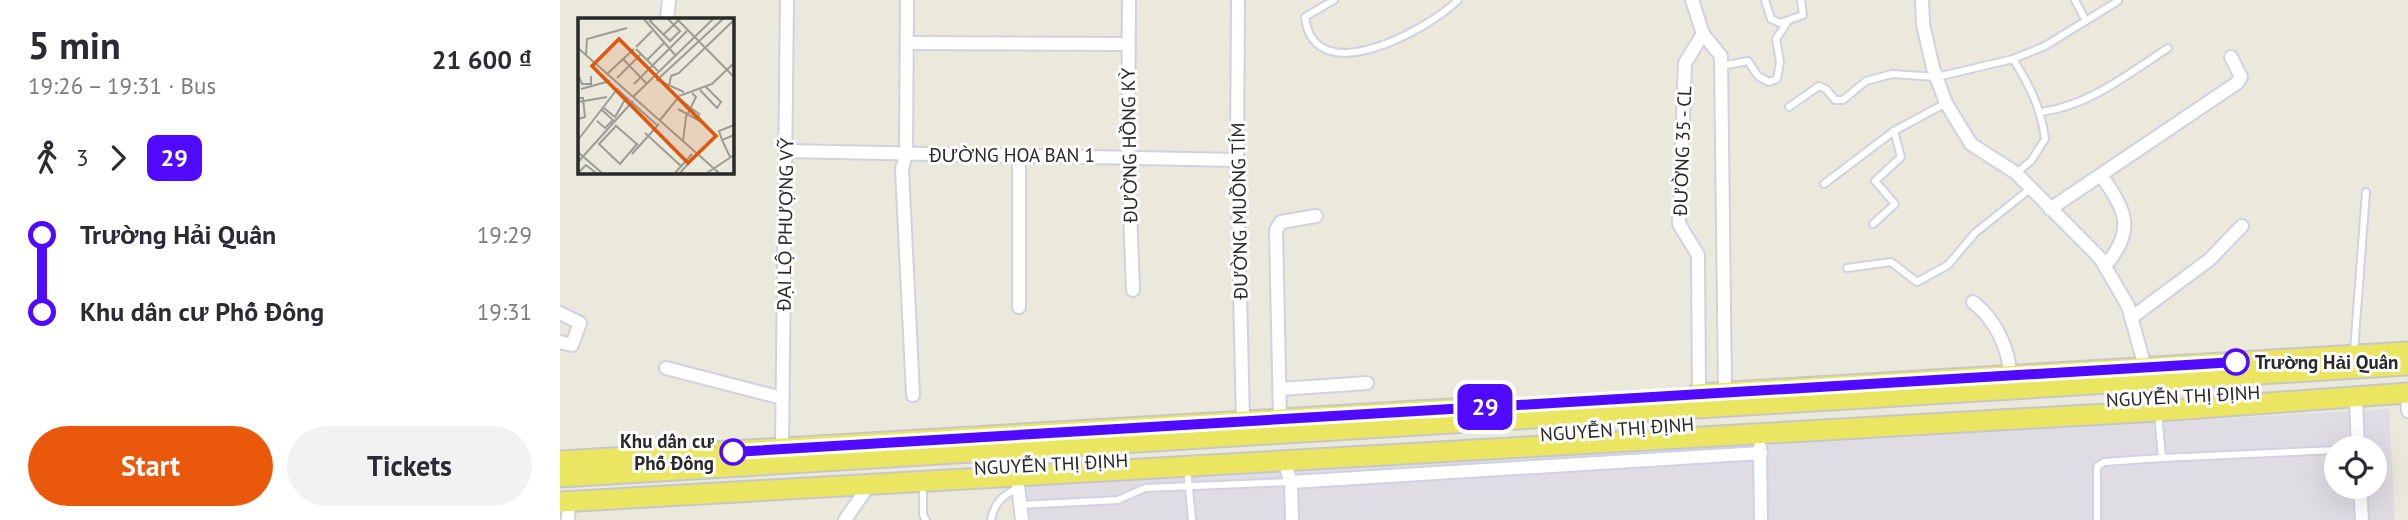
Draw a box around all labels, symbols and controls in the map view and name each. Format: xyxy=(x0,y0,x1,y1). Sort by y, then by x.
inset map xyxy=(578,18,733,173)
text: 5 min xyxy=(28,20,121,69)
text: 21 600 ₫ xyxy=(432,43,532,76)
street label: ĐƯỜNG HỒNG KỲ xyxy=(1116,67,1142,224)
text: 19:26 – 19:31 · Bus xyxy=(28,71,216,100)
street label: ĐƯỜNG 35 - CL xyxy=(1668,86,1696,217)
street label: ĐƯỜNG MUỒNG TÍM xyxy=(1225,122,1253,301)
street label: ĐẠI LỘ PHƯỢNG VỸ xyxy=(771,137,799,312)
icon: walk xyxy=(28,139,66,177)
icon: forward xyxy=(99,139,137,177)
text: 29 xyxy=(161,142,188,173)
text: 3 xyxy=(76,143,89,172)
street label: ĐƯỜNG HOA BAN 1 xyxy=(928,143,1095,167)
text: Trường Hải Quân xyxy=(80,218,276,251)
text: 19:29 xyxy=(477,220,532,249)
text: Khu dân cư Phố Đông xyxy=(80,295,324,328)
text: 19:31 xyxy=(477,297,532,326)
marker: Trường Hải Quân xyxy=(2223,349,2249,375)
place label: Trường Hải Quân xyxy=(2255,350,2398,374)
street label: NGUYỄN THỊ ĐỊNH xyxy=(2105,380,2261,412)
line badge: 29 xyxy=(1454,384,1516,430)
text: 29 xyxy=(1471,391,1499,422)
street label: NGUYỄN THỊ ĐỊNH xyxy=(1539,412,1695,446)
button: Start xyxy=(28,426,273,506)
button: Tickets xyxy=(287,426,532,506)
place label: Khu dân cư Phố Đông xyxy=(620,429,714,475)
map controls xyxy=(2324,436,2387,499)
button: locate xyxy=(2324,436,2387,499)
marker: Khu dân cư Phố Đông xyxy=(720,439,746,465)
street label: NGUYỄN THỊ ĐỊNH xyxy=(973,448,1129,480)

